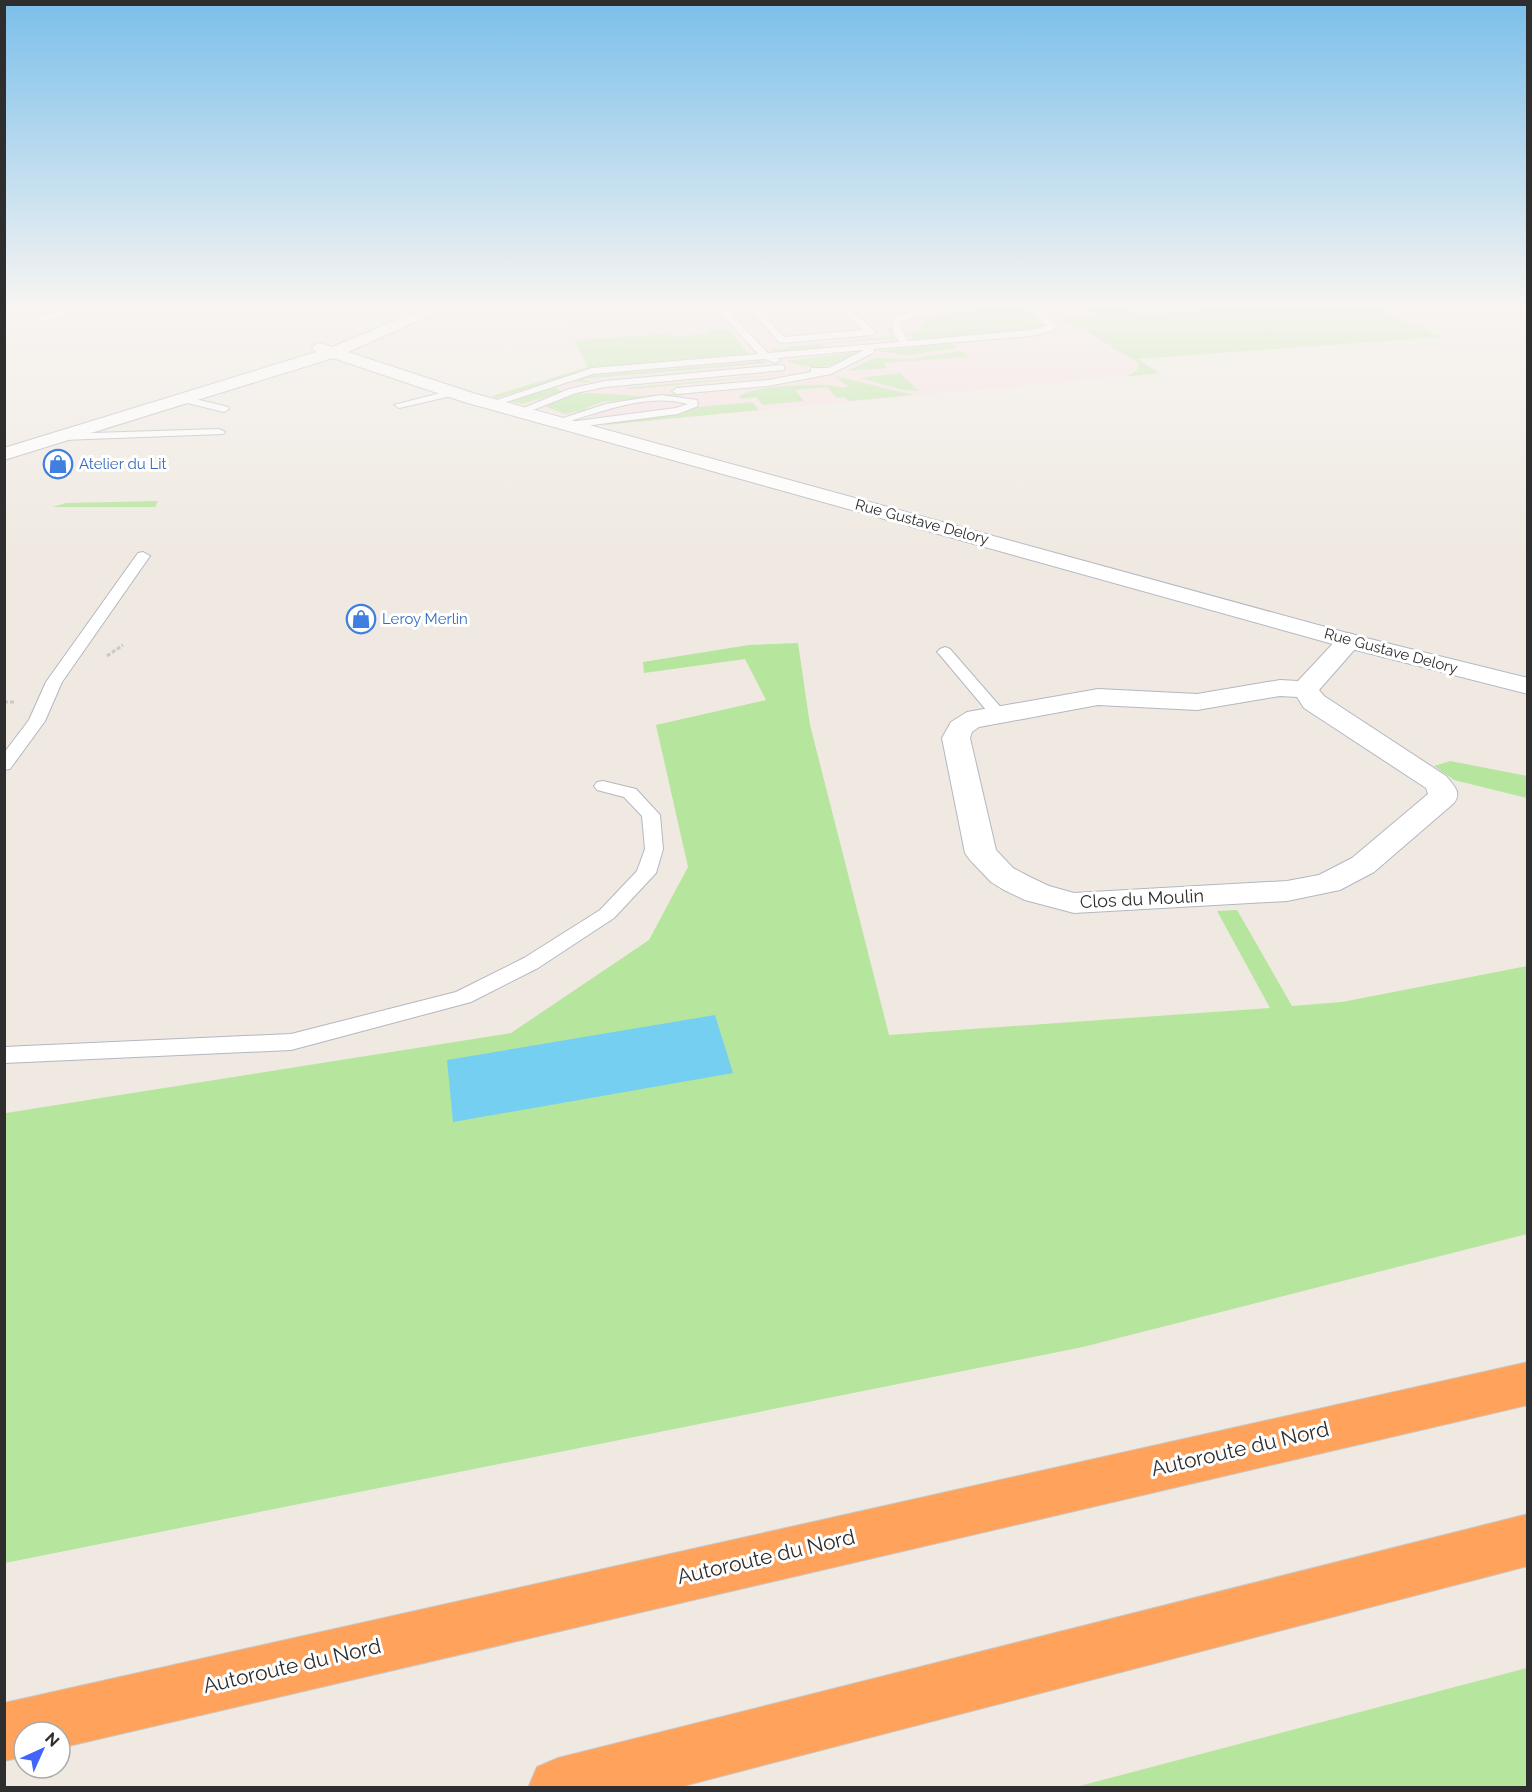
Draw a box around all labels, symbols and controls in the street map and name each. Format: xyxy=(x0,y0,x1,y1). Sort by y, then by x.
shop icon: Atelier du Lit xyxy=(42,448,74,480)
place label: Atelier du Lit xyxy=(79,455,167,473)
street label: Rue Gustave Delory xyxy=(853,496,991,548)
shop icon: Leroy Merlin xyxy=(345,603,377,635)
place label: Leroy Merlin xyxy=(382,610,468,628)
street label: Rue Gustave Delory xyxy=(1322,625,1460,677)
street label: Clos du Moulin xyxy=(1079,885,1204,912)
street label: Autoroute du Nord xyxy=(1148,1416,1331,1481)
street label: Autoroute du Nord xyxy=(674,1524,857,1589)
street label: Autoroute du Nord xyxy=(200,1633,383,1698)
north arrow xyxy=(12,1720,72,1780)
text: N xyxy=(41,1729,63,1751)

